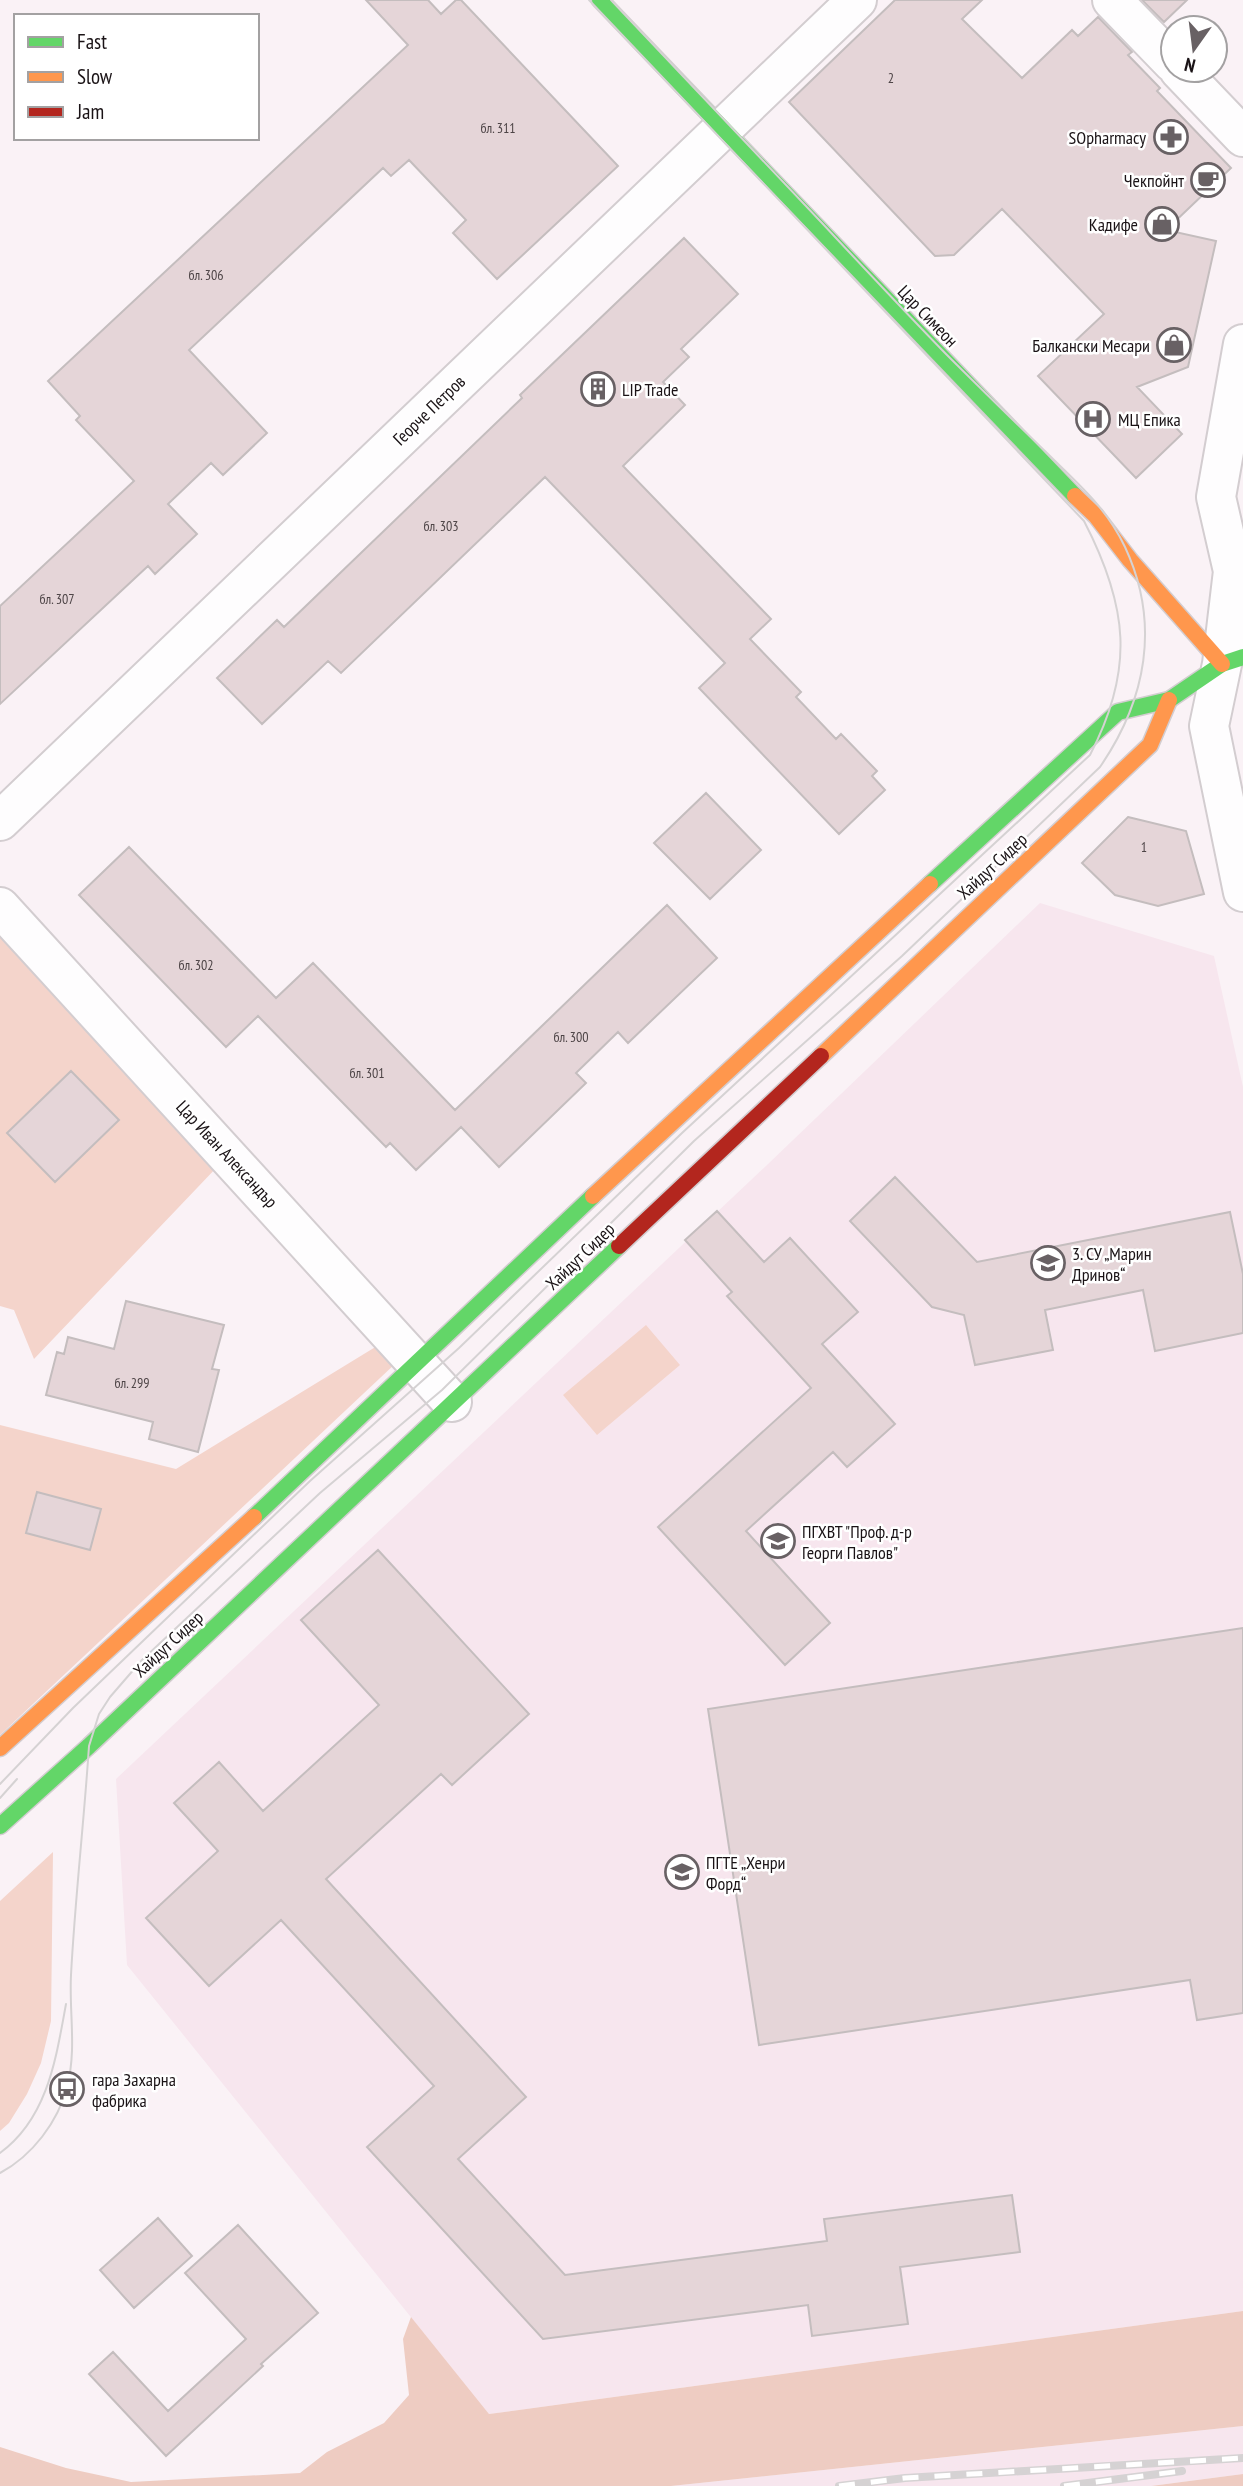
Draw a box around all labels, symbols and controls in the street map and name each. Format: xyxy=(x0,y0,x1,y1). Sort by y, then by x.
legend xyxy=(14,14,259,140)
north arrow xyxy=(1159,14,1229,84)
text: Fast xyxy=(77,28,107,55)
text: N xyxy=(1182,53,1198,78)
text: Slow xyxy=(77,63,113,90)
house number: 2 xyxy=(888,69,894,87)
text: Jam xyxy=(76,98,104,125)
pharmacy icon: SOpharmacy xyxy=(1152,118,1190,156)
house number: бл. 311 xyxy=(480,119,516,137)
place label: SOpharmacy xyxy=(1069,126,1146,149)
cafe icon: Чекпойнт xyxy=(1189,161,1227,199)
place label: Чекпойнт xyxy=(1124,169,1184,192)
shop icon: Кадифе xyxy=(1143,205,1181,243)
place label: Кадифе xyxy=(1089,213,1138,236)
house number: бл. 306 xyxy=(188,266,224,284)
street label: Цар Симеон xyxy=(893,280,963,352)
shop icon: Балкански Месари xyxy=(1155,326,1193,364)
place label: Балкански Месари xyxy=(1032,334,1150,357)
street label: Георче Петров xyxy=(388,370,470,450)
building icon: LIP Trade xyxy=(579,370,617,408)
place label: LIP Trade xyxy=(622,378,678,401)
hospital icon: МЦ Епика xyxy=(1074,400,1112,438)
place label: МЦ Епика xyxy=(1118,408,1181,431)
house number: бл. 303 xyxy=(423,517,459,535)
house number: бл. 307 xyxy=(39,590,75,608)
street label: Хайдут Сидер xyxy=(952,828,1032,904)
house number: 1 xyxy=(1141,838,1147,856)
house number: бл. 302 xyxy=(178,956,214,974)
house number: бл. 300 xyxy=(553,1028,589,1046)
house number: бл. 301 xyxy=(349,1064,385,1082)
street label: Цар Иван Александър xyxy=(171,1095,283,1213)
street label: Хайдут Сидер xyxy=(541,1217,620,1295)
place label: 3. СУ „Марин Дринов“ xyxy=(1072,1242,1152,1286)
school or university icon: 3. СУ „Марин Дринов“ xyxy=(1029,1244,1067,1282)
house number: бл. 299 xyxy=(114,1374,150,1392)
place label: ПГХВТ "Проф. д-р Георги Павлов" xyxy=(802,1520,912,1564)
school or university icon: ПГХВТ "Проф. д-р Георги Павлов" xyxy=(759,1522,797,1560)
street label: Хайдут Сидер xyxy=(128,1606,208,1682)
place label: ПГТЕ „Хенри Форд“ xyxy=(706,1851,785,1895)
school or university icon: ПГТЕ „Хенри Форд“ xyxy=(663,1853,701,1891)
place label: гара Захарна фабрика xyxy=(92,2068,176,2112)
bus stop icon: гара Захарна фабрика xyxy=(48,2070,86,2108)

